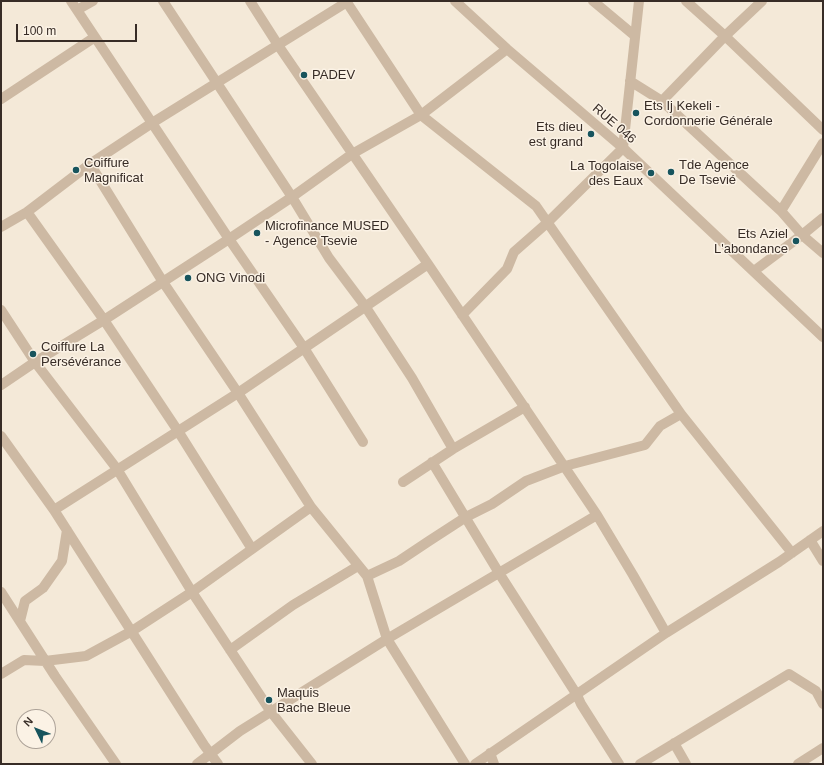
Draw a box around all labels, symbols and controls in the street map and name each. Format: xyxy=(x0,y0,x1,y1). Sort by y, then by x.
scale bar xyxy=(18,16,139,42)
text: 100 m xyxy=(23,24,56,38)
place label: PADEV xyxy=(312,67,355,83)
marker: PADEV xyxy=(299,70,309,80)
place label: Ets Ij Kekeli - Cordonnerie Générale xyxy=(644,98,773,129)
street label: RUE 046 xyxy=(589,101,639,147)
marker: Ets Ij Kekeli - Cordonnerie Générale xyxy=(631,108,641,118)
place label: Ets dieu est grand xyxy=(529,119,583,150)
marker: Ets dieu est grand xyxy=(586,129,596,139)
place label: Coiffure Magnificat xyxy=(84,155,143,186)
place label: Tde Agence De Tsevié xyxy=(679,157,749,188)
place label: La Togolaise des Eaux xyxy=(570,158,643,189)
marker: Coiffure Magnificat xyxy=(71,165,81,175)
marker: Tde Agence De Tsevié xyxy=(666,167,676,177)
marker: La Togolaise des Eaux xyxy=(646,168,656,178)
place label: Microfinance MUSED - Agence Tsevie xyxy=(265,218,389,249)
place label: Ets Aziel L'abondance xyxy=(714,226,788,257)
marker: Microfinance MUSED - Agence Tsevie xyxy=(252,228,262,238)
marker: Ets Aziel L'abondance xyxy=(791,236,801,246)
place label: ONG Vinodi xyxy=(196,270,265,286)
marker: ONG Vinodi xyxy=(183,273,193,283)
place label: Coiffure La Persévérance xyxy=(41,339,121,370)
marker: Coiffure La Persévérance xyxy=(28,349,38,359)
place label: Maquis Bache Bleue xyxy=(277,685,351,716)
marker: Maquis Bache Bleue xyxy=(264,695,274,705)
north arrow xyxy=(16,709,56,749)
text: N xyxy=(21,715,35,729)

